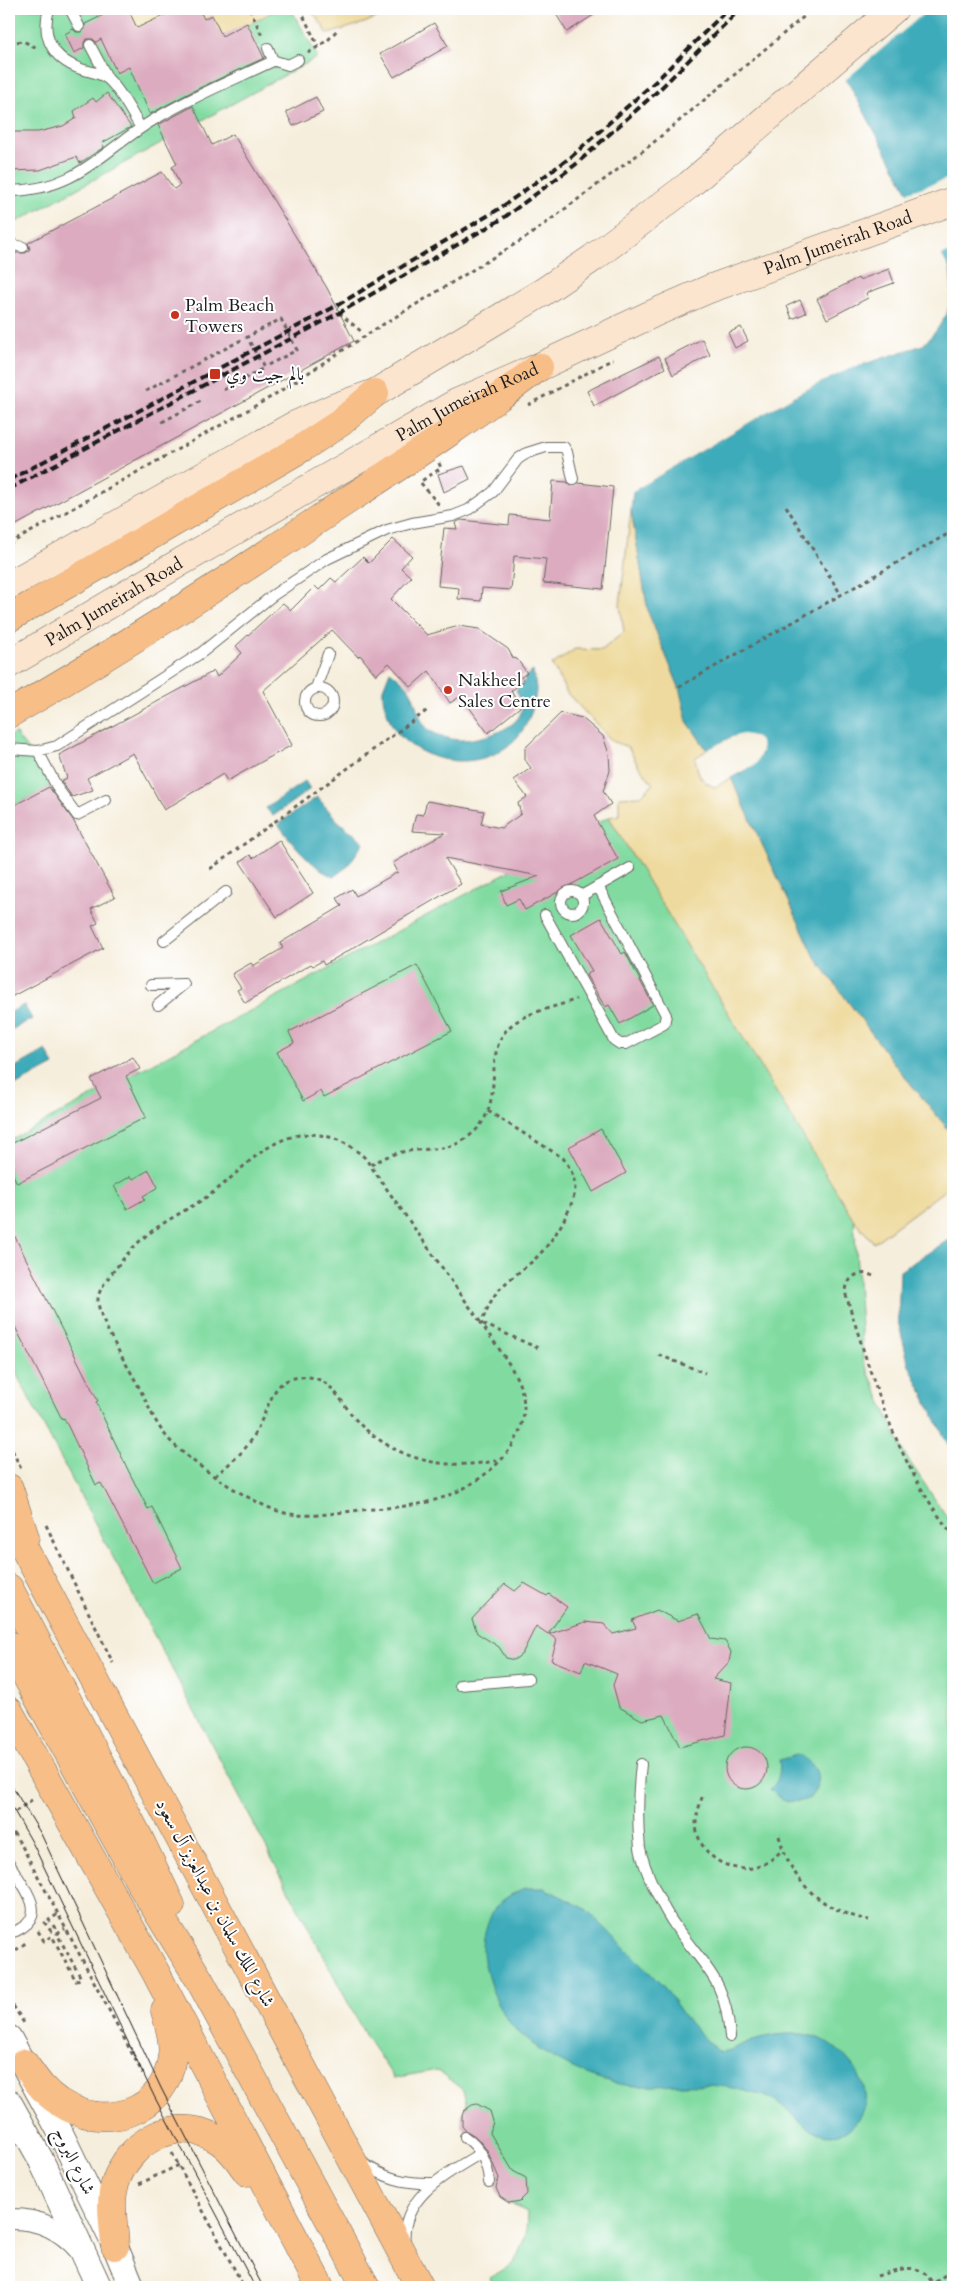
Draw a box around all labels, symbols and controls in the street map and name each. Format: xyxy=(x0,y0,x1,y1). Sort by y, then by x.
street label: Palm Jumeirah Road xyxy=(760,204,916,281)
place label: Palm Beach Towers xyxy=(185,293,274,339)
marker: Palm Beach Towers xyxy=(169,309,181,321)
street label: Palm Jumeirah Road xyxy=(391,356,543,448)
place label: بالم جيت وي xyxy=(226,362,304,390)
marker: بالم جيت وي xyxy=(208,367,222,381)
street label: Palm Jumeirah Road xyxy=(40,551,188,652)
place label: Nakheel Sales Centre xyxy=(458,668,551,714)
marker: Nakheel Sales Centre xyxy=(442,684,454,696)
street label: شارع الملك سلمان بن عبدالعزيز آل سعود xyxy=(148,1794,281,2012)
street label: شارع البروج xyxy=(44,2123,101,2200)

